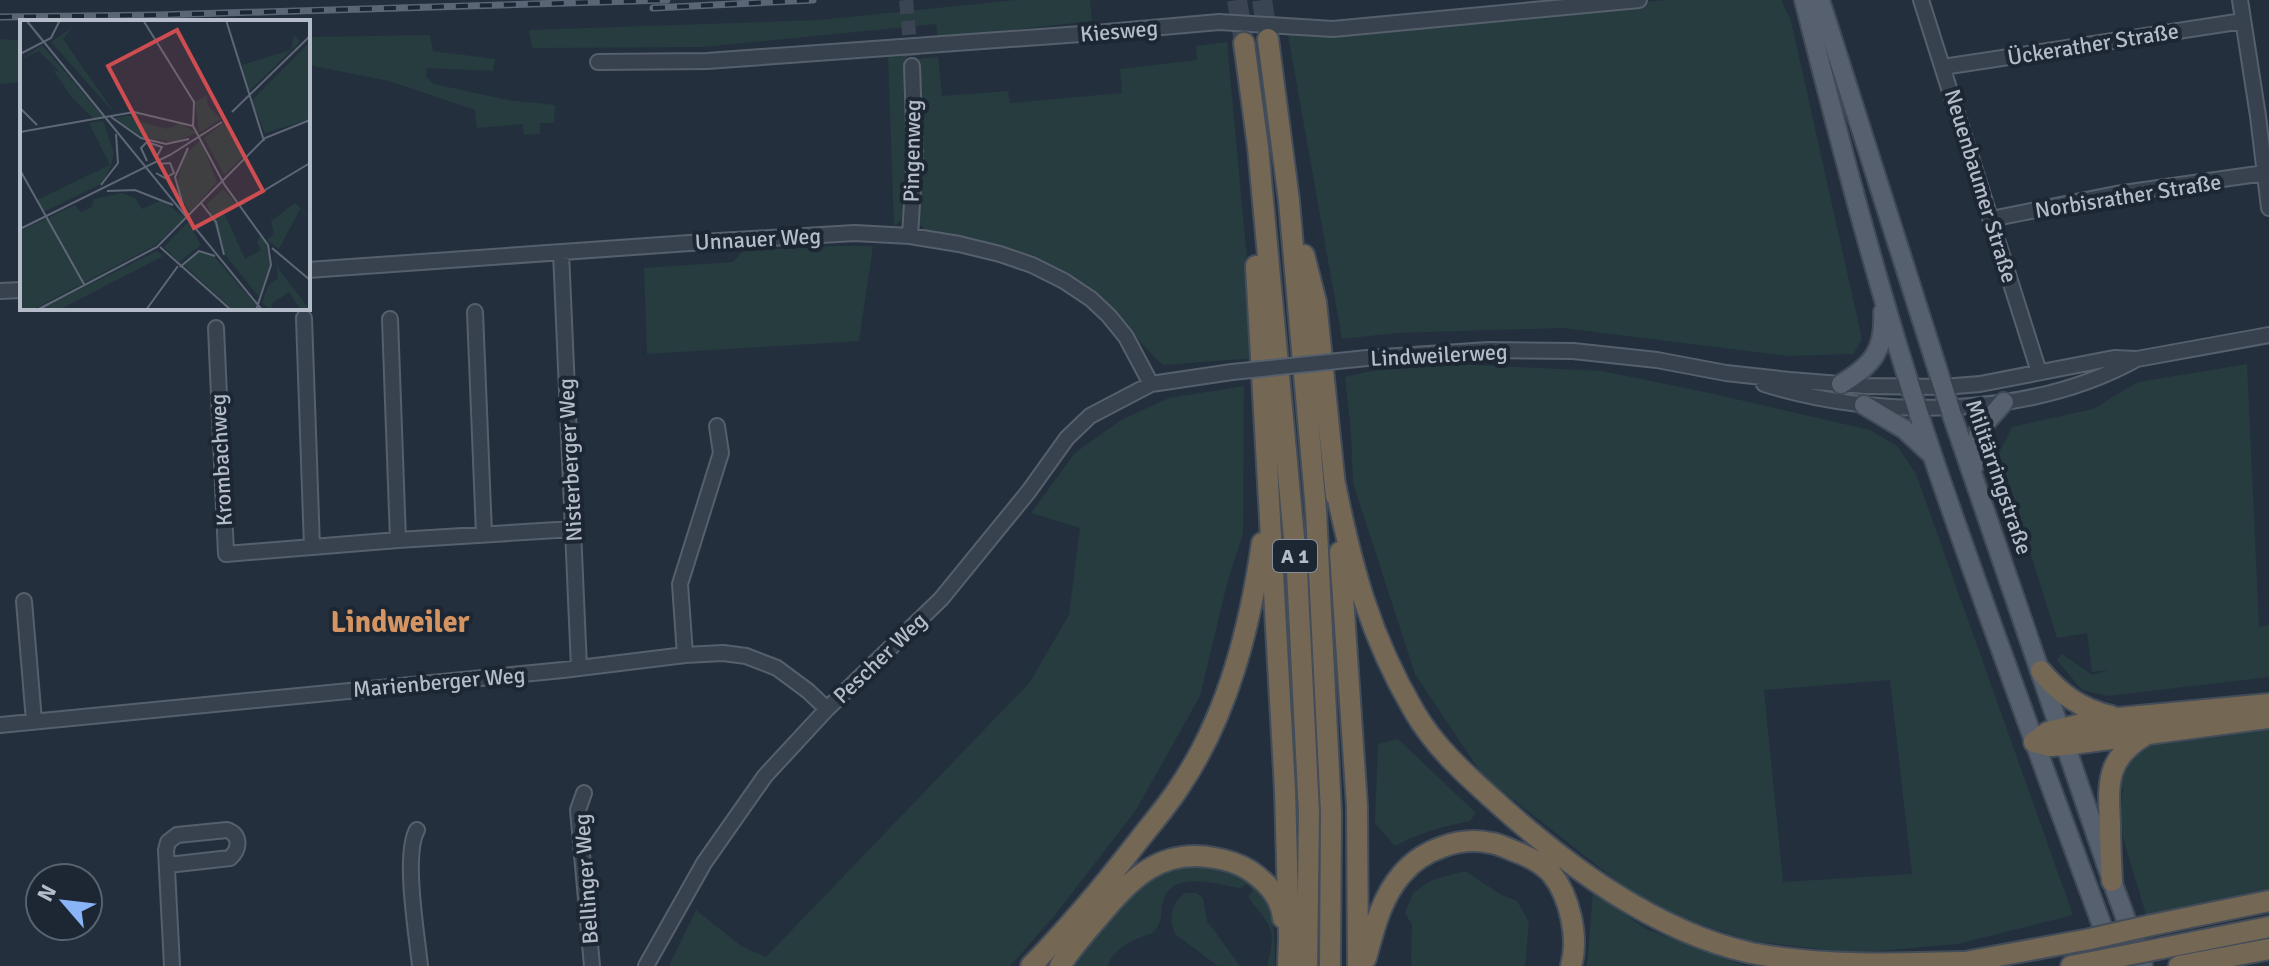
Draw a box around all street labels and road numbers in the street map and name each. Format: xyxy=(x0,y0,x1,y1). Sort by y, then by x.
street label: Kiesweg xyxy=(1079,14,1159,48)
street label: Ückerather Straße xyxy=(2005,17,2181,71)
street label: Neuenbaumer Straße xyxy=(1939,86,2023,286)
street label: Pingenweg xyxy=(898,99,926,203)
street label: Norbisrather Straße xyxy=(2033,168,2223,224)
street label: Unnauer Weg xyxy=(694,222,822,256)
street label: Lindweilerweg xyxy=(1370,338,1508,372)
street label: Nisterberger Weg xyxy=(552,378,588,542)
street label: Krombachweg xyxy=(204,393,238,527)
street label: Militärringstraße xyxy=(1960,396,2038,558)
road number: A 1 xyxy=(1273,540,1317,572)
street label: Pescher Weg xyxy=(828,607,932,709)
street label: Marienberger Weg xyxy=(352,661,526,703)
street label: Bellinger Weg xyxy=(568,813,604,945)

